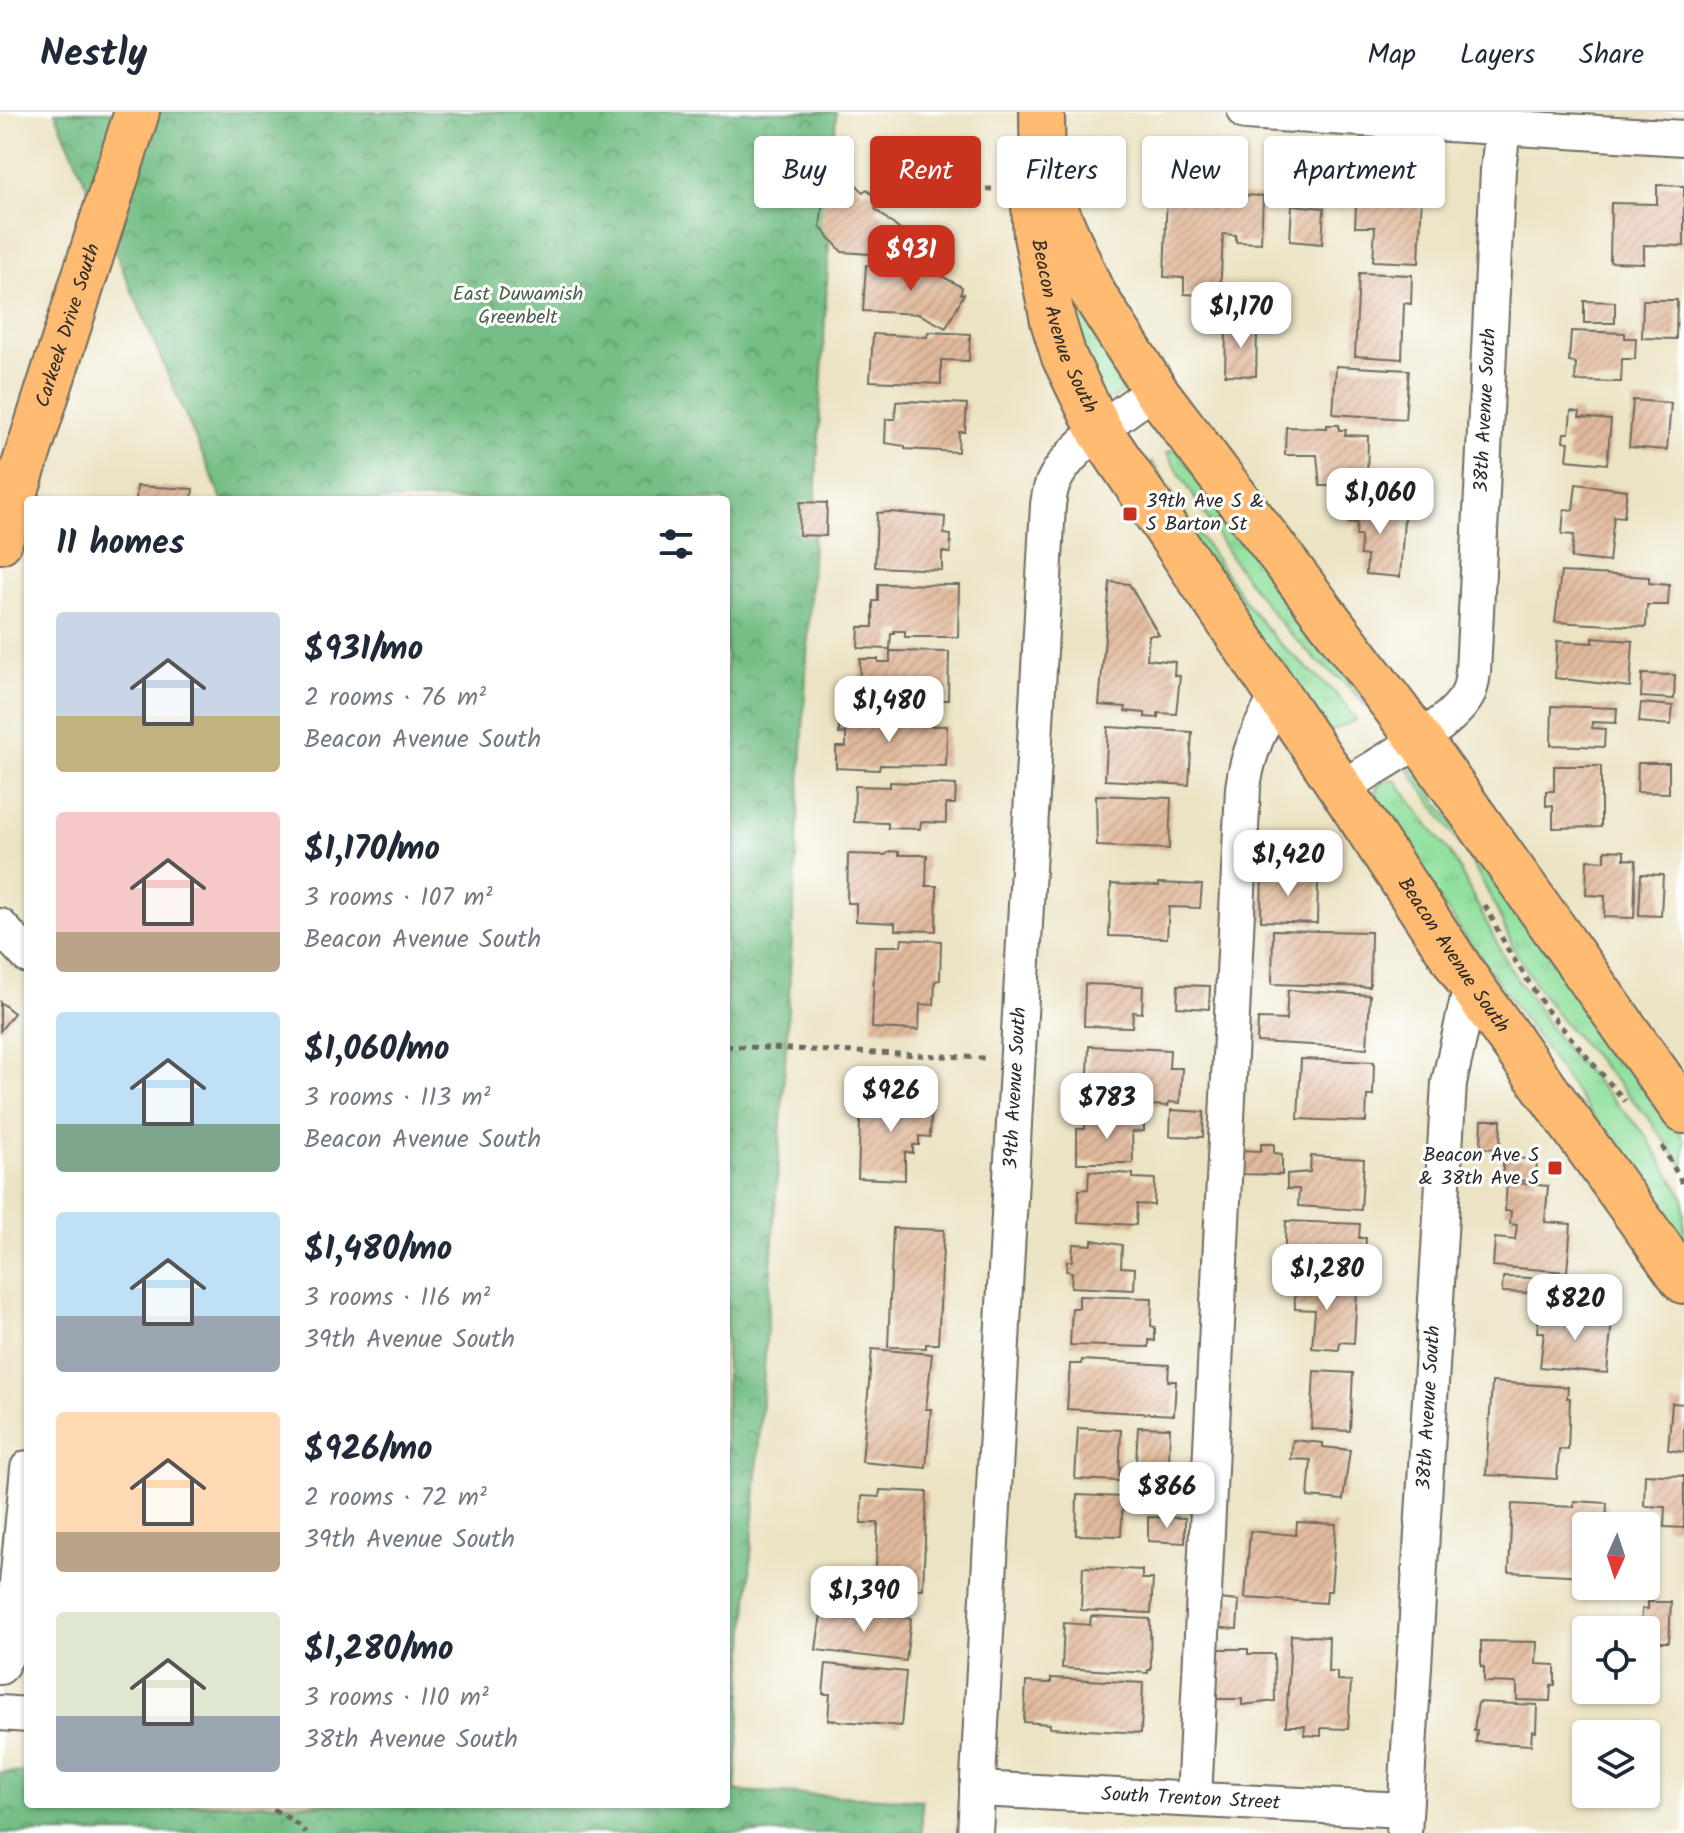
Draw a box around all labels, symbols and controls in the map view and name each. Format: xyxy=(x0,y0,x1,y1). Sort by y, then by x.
text: Nestly xyxy=(40,25,147,85)
text: Map xyxy=(1367,33,1416,78)
text: Layers xyxy=(1460,33,1535,78)
text: Share xyxy=(1579,33,1644,78)
chip: Buy xyxy=(754,136,854,208)
chip: Rent xyxy=(870,136,981,208)
chip: Filters xyxy=(997,136,1126,208)
chip: New xyxy=(1142,136,1248,208)
chip: Apartment xyxy=(1264,136,1445,208)
pin: $931 xyxy=(864,225,958,293)
text: $931 xyxy=(886,230,936,272)
street label: Beacon Avenue South xyxy=(1021,236,1105,419)
street label: Carkeek Drive South xyxy=(28,240,110,412)
park label: East Duwamish Greenbelt xyxy=(453,279,583,334)
pin: $1,170 xyxy=(1176,282,1306,350)
text: $1,170 xyxy=(1209,287,1273,329)
street label: 38th Avenue South xyxy=(1466,327,1506,493)
pin: $1,060 xyxy=(1315,468,1445,536)
text: $1,060 xyxy=(1345,473,1415,515)
place label: 39th Ave S & S Barton St xyxy=(1146,486,1264,541)
marker: 39th Ave S & S Barton St xyxy=(1121,505,1139,523)
text: 11 homes xyxy=(56,517,185,571)
icon: filters xyxy=(654,522,698,566)
text: $931/mo xyxy=(304,623,423,677)
icon: home xyxy=(120,644,216,740)
pin: $1,480 xyxy=(824,676,954,744)
text: 2 rooms · 76 m² xyxy=(304,677,486,719)
text: $1,480 xyxy=(853,681,925,723)
text: Beacon Avenue South xyxy=(304,719,541,761)
text: $1,170/mo xyxy=(304,823,440,877)
pin: $1,420 xyxy=(1223,830,1353,898)
text: $1,420 xyxy=(1252,835,1324,877)
icon: home xyxy=(120,844,216,940)
street label: Beacon Avenue South xyxy=(1388,871,1517,1040)
text: 3 rooms · 107 m² xyxy=(304,877,493,919)
text: Beacon Avenue South xyxy=(304,919,541,961)
street label: 39th Avenue South xyxy=(996,1006,1036,1170)
text: $1,060/mo xyxy=(304,1023,450,1077)
icon: home xyxy=(120,1044,216,1140)
pin: $926 xyxy=(844,1066,938,1134)
text: $926 xyxy=(862,1071,920,1113)
pin: $783 xyxy=(1060,1073,1154,1141)
text: 3 rooms · 113 m² xyxy=(304,1077,491,1119)
text: $783 xyxy=(1078,1078,1136,1120)
text: Beacon Avenue South xyxy=(304,1119,541,1161)
place label: Beacon Ave S & 38th Ave S xyxy=(1419,1140,1539,1195)
marker: Beacon Ave S & 38th Ave S xyxy=(1546,1159,1564,1177)
text: $1,480/mo xyxy=(304,1223,452,1277)
icon: home xyxy=(120,1244,216,1340)
pin: $1,280 xyxy=(1262,1244,1392,1312)
text: $1,280 xyxy=(1290,1249,1364,1291)
pin: $820 xyxy=(1528,1274,1622,1342)
text: 3 rooms · 116 m² xyxy=(304,1277,490,1319)
text: $820 xyxy=(1545,1279,1605,1321)
text: 39th Avenue South xyxy=(304,1319,515,1361)
street label: 38th Avenue South xyxy=(1409,1325,1450,1491)
text: $926/mo xyxy=(304,1423,433,1477)
icon: home xyxy=(120,1444,216,1540)
pin: $866 xyxy=(1120,1462,1214,1530)
text: $866 xyxy=(1138,1467,1196,1509)
text: 2 rooms · 72 m² xyxy=(304,1477,487,1519)
north arrow xyxy=(1572,1512,1660,1600)
map controls xyxy=(1572,1512,1660,1808)
text: 39th Avenue South xyxy=(304,1519,515,1561)
pin: $1,390 xyxy=(799,1566,929,1634)
text: $1,390 xyxy=(829,1571,899,1613)
button: locate xyxy=(1572,1616,1660,1704)
text: $1,280/mo xyxy=(304,1623,454,1677)
icon: home xyxy=(120,1644,216,1740)
text: 3 rooms · 110 m² xyxy=(304,1677,489,1719)
text: 38th Avenue South xyxy=(304,1719,518,1761)
button: layers xyxy=(1572,1720,1660,1808)
street label: South Trenton Street xyxy=(1101,1779,1281,1820)

